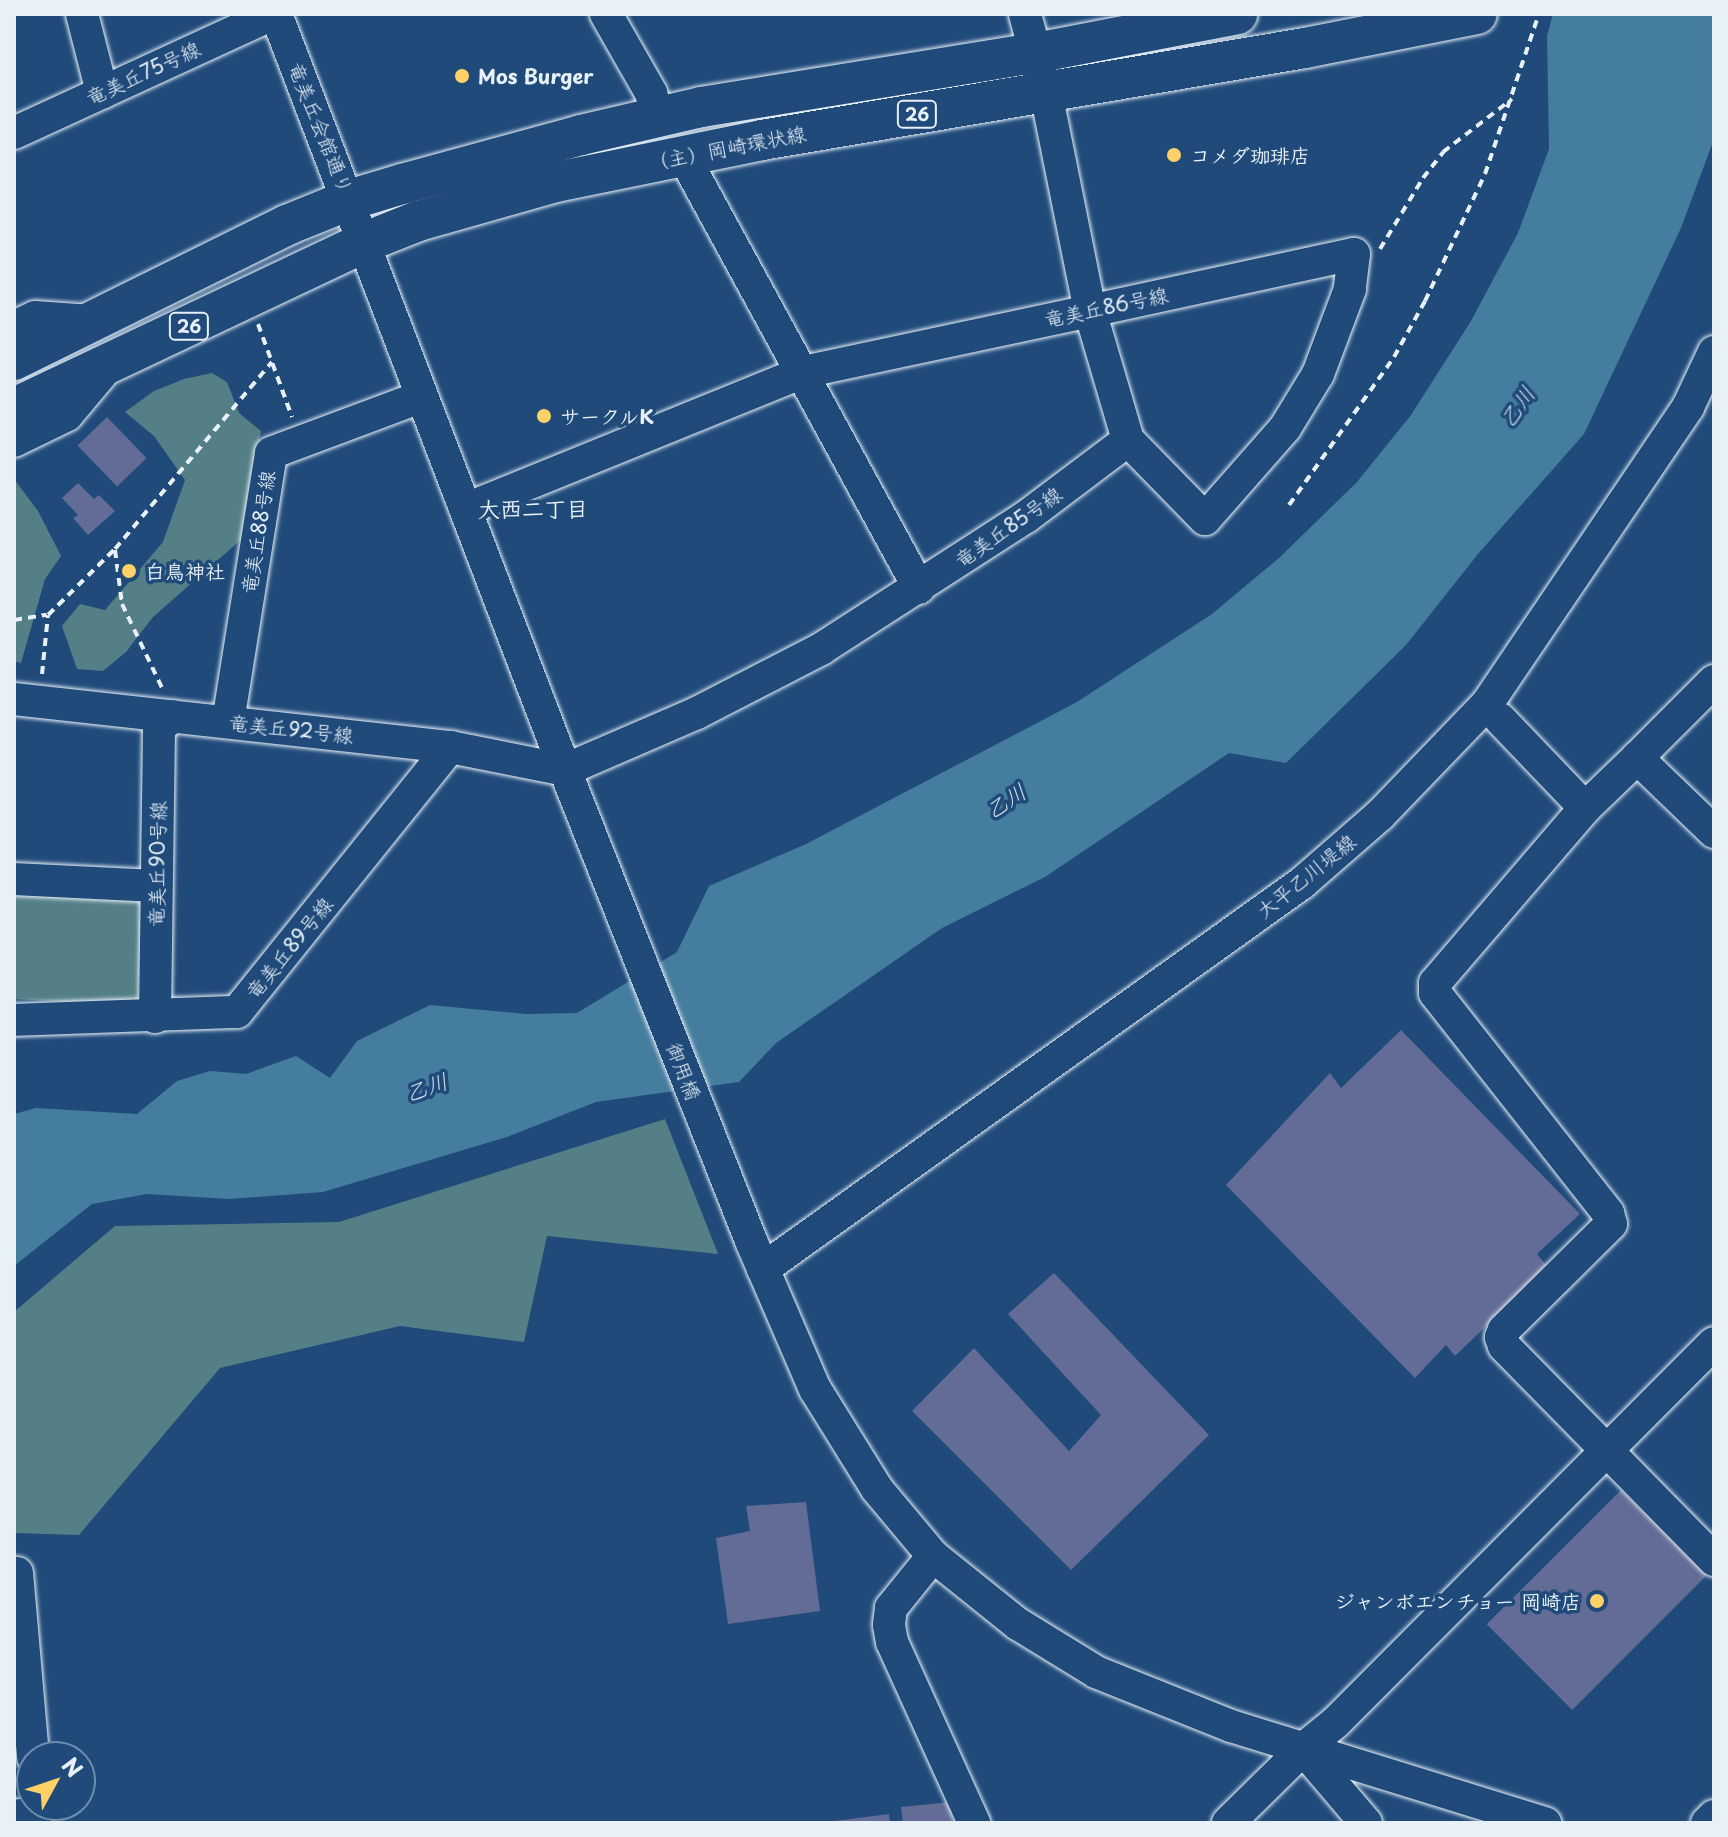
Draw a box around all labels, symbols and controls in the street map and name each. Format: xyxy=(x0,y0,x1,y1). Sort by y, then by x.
street label: 竜美丘75号線 xyxy=(82,36,204,110)
street label: 竜美丘会館通り xyxy=(284,59,358,197)
place label: Mos Burger xyxy=(478,64,594,88)
marker: Mos Burger xyxy=(453,67,471,85)
road number: 26 xyxy=(895,100,939,128)
street label: （主）岡崎環状線 xyxy=(646,121,808,175)
place label: コメダ珈琲店 xyxy=(1190,143,1310,167)
marker: コメダ珈琲店 xyxy=(1165,146,1183,164)
street label: 竜美丘86号線 xyxy=(1042,282,1170,332)
road number: 26 xyxy=(167,312,211,340)
water label: 乙川 xyxy=(1493,380,1539,432)
place label: サークルK xyxy=(560,404,655,428)
marker: サークルK xyxy=(535,407,553,425)
street label: 竜美丘88号線 xyxy=(236,468,280,596)
street label: 竜美丘85号線 xyxy=(950,481,1066,573)
district label: 大西二丁目 xyxy=(478,495,588,521)
place label: 白鳥神社 xyxy=(145,559,225,583)
marker: 白鳥神社 xyxy=(120,562,138,580)
street label: 竜美丘92号線 xyxy=(227,711,355,747)
water label: 乙川 xyxy=(979,777,1031,823)
street label: 竜美丘90号線 xyxy=(144,801,170,927)
street label: 大平乙川堤線 xyxy=(1252,829,1360,923)
street label: 竜美丘89号線 xyxy=(241,892,337,1004)
street label: 御用橋 xyxy=(662,1039,706,1103)
water label: 乙川 xyxy=(401,1066,451,1106)
place label: ジャンボエンチョー 岡崎店 xyxy=(1335,1589,1581,1613)
marker: ジャンボエンチョー 岡崎店 xyxy=(1588,1592,1606,1610)
north arrow xyxy=(16,1741,96,1821)
text: N xyxy=(55,1749,91,1784)

